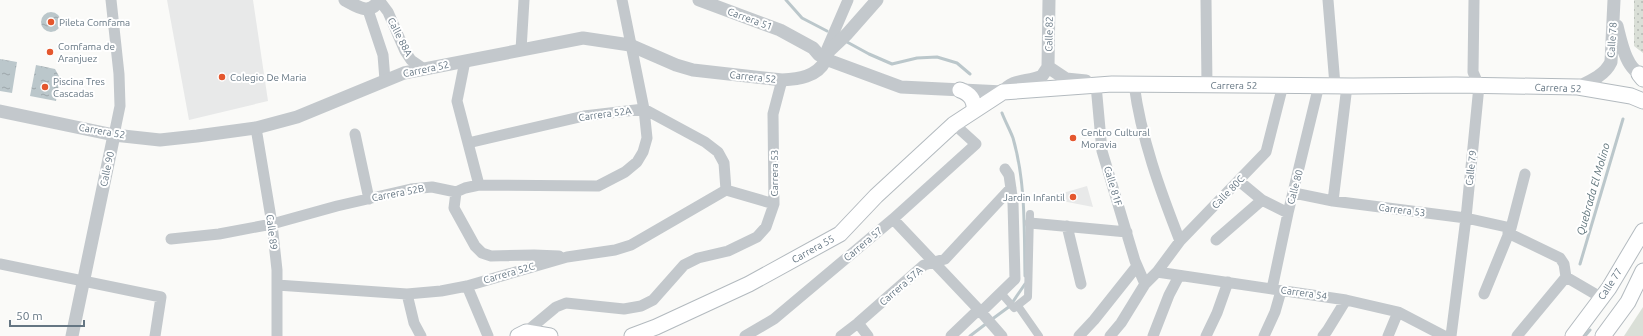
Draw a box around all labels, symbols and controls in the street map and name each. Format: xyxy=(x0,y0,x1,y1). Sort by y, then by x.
street label: Carrera 51 xyxy=(726,6,774,32)
street label: Calle 88A xyxy=(386,16,415,59)
street label: Calle 82 xyxy=(1043,16,1055,52)
marker: Pileta Comfama xyxy=(46,17,56,27)
place label: Pileta Comfama xyxy=(59,17,130,28)
street label: Calle 78 xyxy=(1605,22,1619,58)
place label: Comfama de Aranjuez xyxy=(58,41,115,64)
marker: Comfama de Aranjuez xyxy=(45,47,55,57)
street label: Carrera 52 xyxy=(402,59,450,79)
street label: Carrera 52 xyxy=(729,69,777,85)
marker: Colegio De Maria xyxy=(217,72,227,82)
place label: Colegio De Maria xyxy=(230,72,307,83)
place label: Piscina Tres Cascadas xyxy=(53,76,105,99)
street label: Carrera 52 xyxy=(1211,80,1257,91)
marker: Piscina Tres Cascadas xyxy=(40,82,50,92)
street label: Carrera 52 xyxy=(1534,82,1582,94)
street label: Carrera 52A xyxy=(578,105,633,123)
street label: Carrera 52 xyxy=(78,122,126,140)
place label: Centro Cultural Moravia xyxy=(1081,127,1150,150)
marker: Centro Cultural Moravia xyxy=(1068,133,1078,143)
water label: Quebrada El Molino xyxy=(1574,141,1612,237)
street label: Calle 90 xyxy=(98,150,116,188)
street label: Carrera 53 xyxy=(769,150,780,196)
street label: Calle 79 xyxy=(1464,150,1478,186)
street label: Calle 81F xyxy=(1102,165,1124,207)
street label: Calle 80 xyxy=(1285,168,1305,206)
street label: Calle 80C xyxy=(1210,173,1246,211)
street label: Carrera 52B xyxy=(371,183,425,203)
place label: Jardin Infantil xyxy=(1003,192,1065,203)
marker: Jardin Infantil xyxy=(1068,192,1078,202)
street label: Carrera 53 xyxy=(1378,202,1426,218)
street label: Calle 89 xyxy=(264,214,280,250)
street label: Carrera 57 xyxy=(842,225,884,263)
street label: Carrera 55 xyxy=(790,233,836,265)
street label: Carrera 52C xyxy=(482,260,536,286)
street label: Carrera 57A xyxy=(877,264,925,308)
street label: Calle 77 xyxy=(1596,266,1624,302)
street label: Carrera 54 xyxy=(1280,284,1328,302)
scale bar xyxy=(10,302,84,328)
text: 50 m xyxy=(16,309,43,322)

